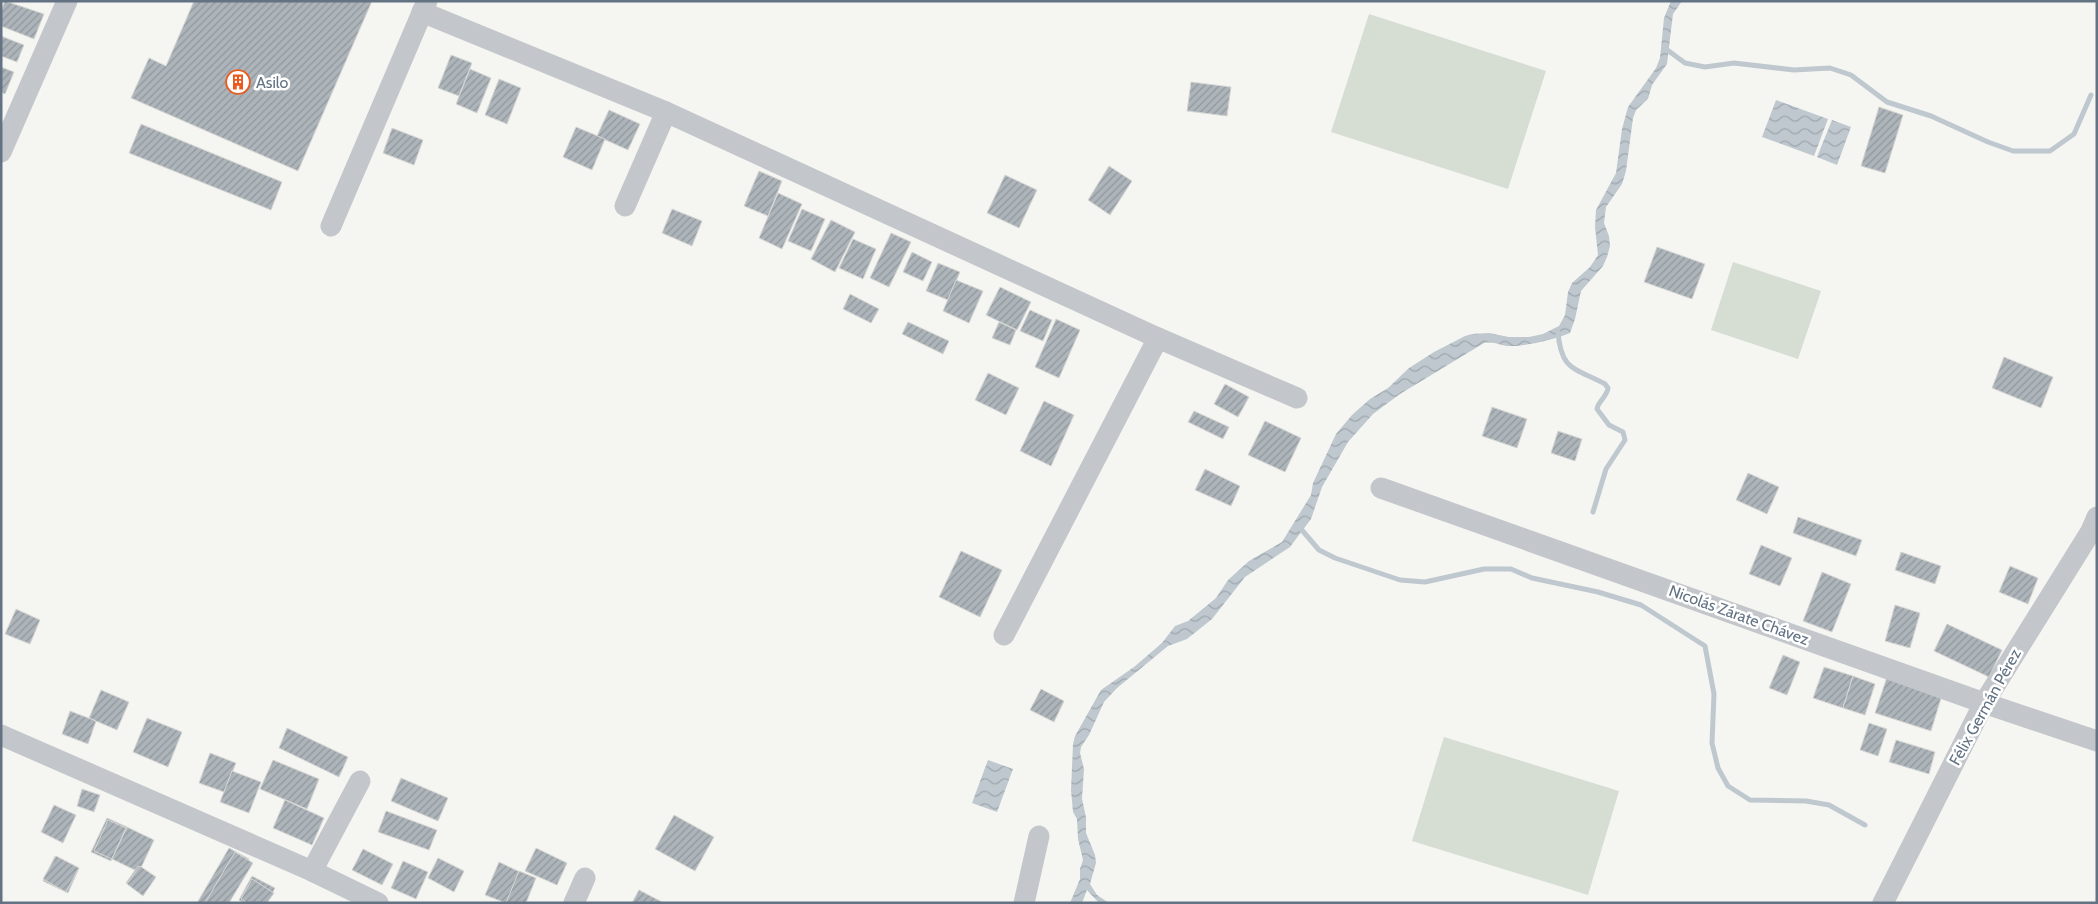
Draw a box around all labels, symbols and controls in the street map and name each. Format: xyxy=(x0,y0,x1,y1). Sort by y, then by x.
building icon: Asilo xyxy=(225,69,251,95)
place label: Asilo xyxy=(256,73,289,92)
street label: Nicolás Zárate Chávez xyxy=(1666,581,1812,649)
street label: Félix Germán Pérez xyxy=(1945,645,2025,769)

